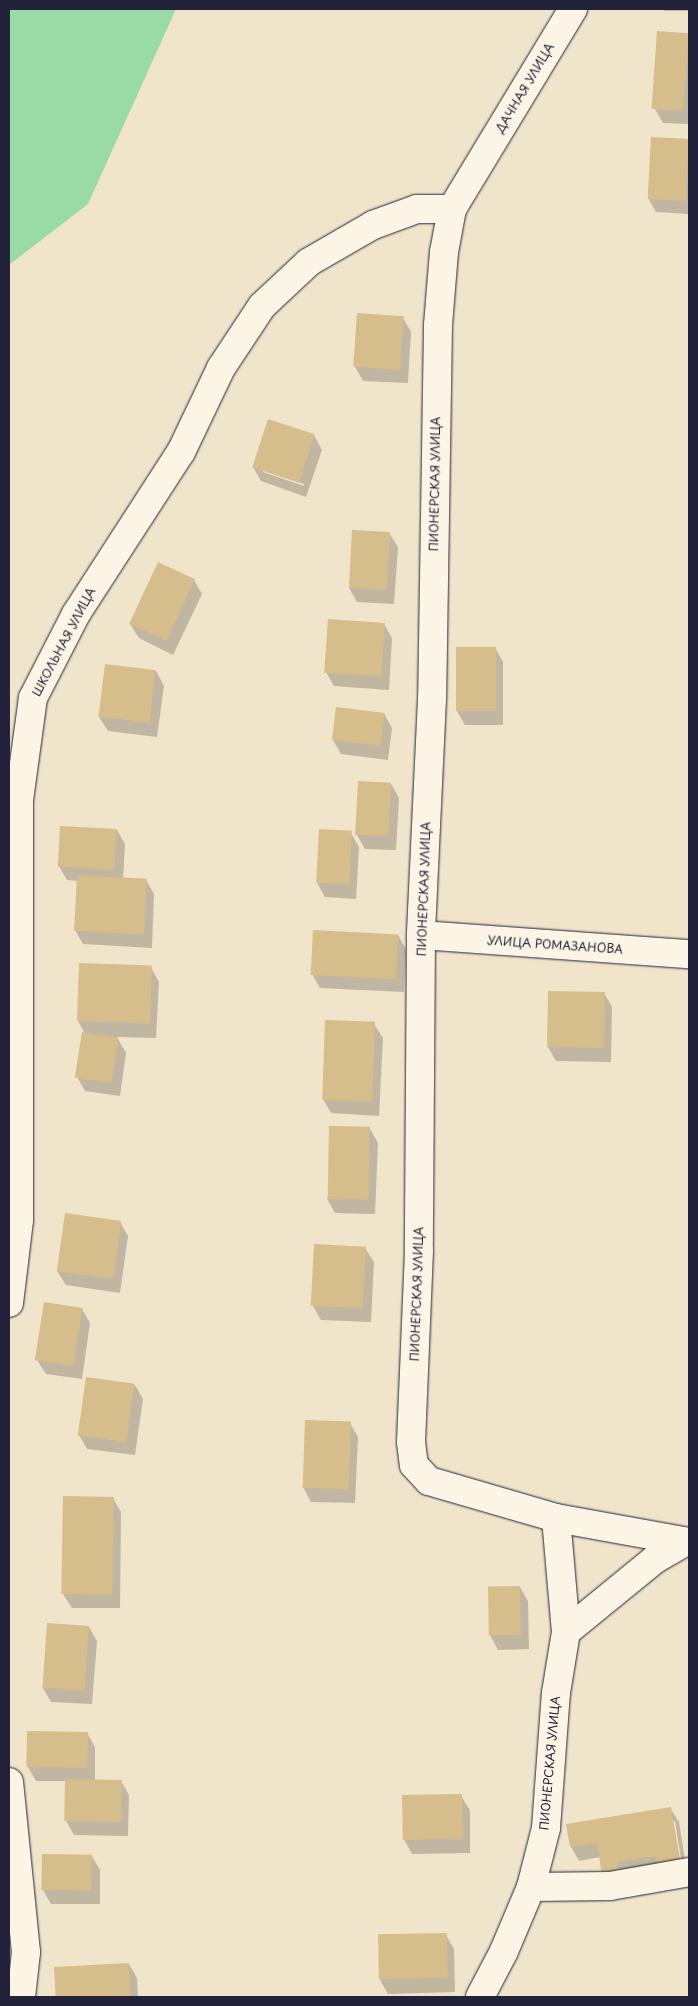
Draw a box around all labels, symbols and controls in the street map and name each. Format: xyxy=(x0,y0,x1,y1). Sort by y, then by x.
street label: ДАЧНАЯ УЛИЦА xyxy=(493,41,557,135)
street label: ПИОНЕРСКАЯ УЛИЦА xyxy=(427,416,443,552)
street label: ШКОЛЬНАЯ УЛИЦА xyxy=(29,585,99,699)
street label: ПИОНЕРСКАЯ УЛИЦА xyxy=(414,821,434,957)
street label: УЛИЦА РОМАЗАНОВА xyxy=(486,933,624,957)
street label: ПИОНЕРСКАЯ УЛИЦА xyxy=(407,1226,427,1362)
street label: ПИОНЕРСКАЯ УЛИЦА xyxy=(537,1695,563,1831)

